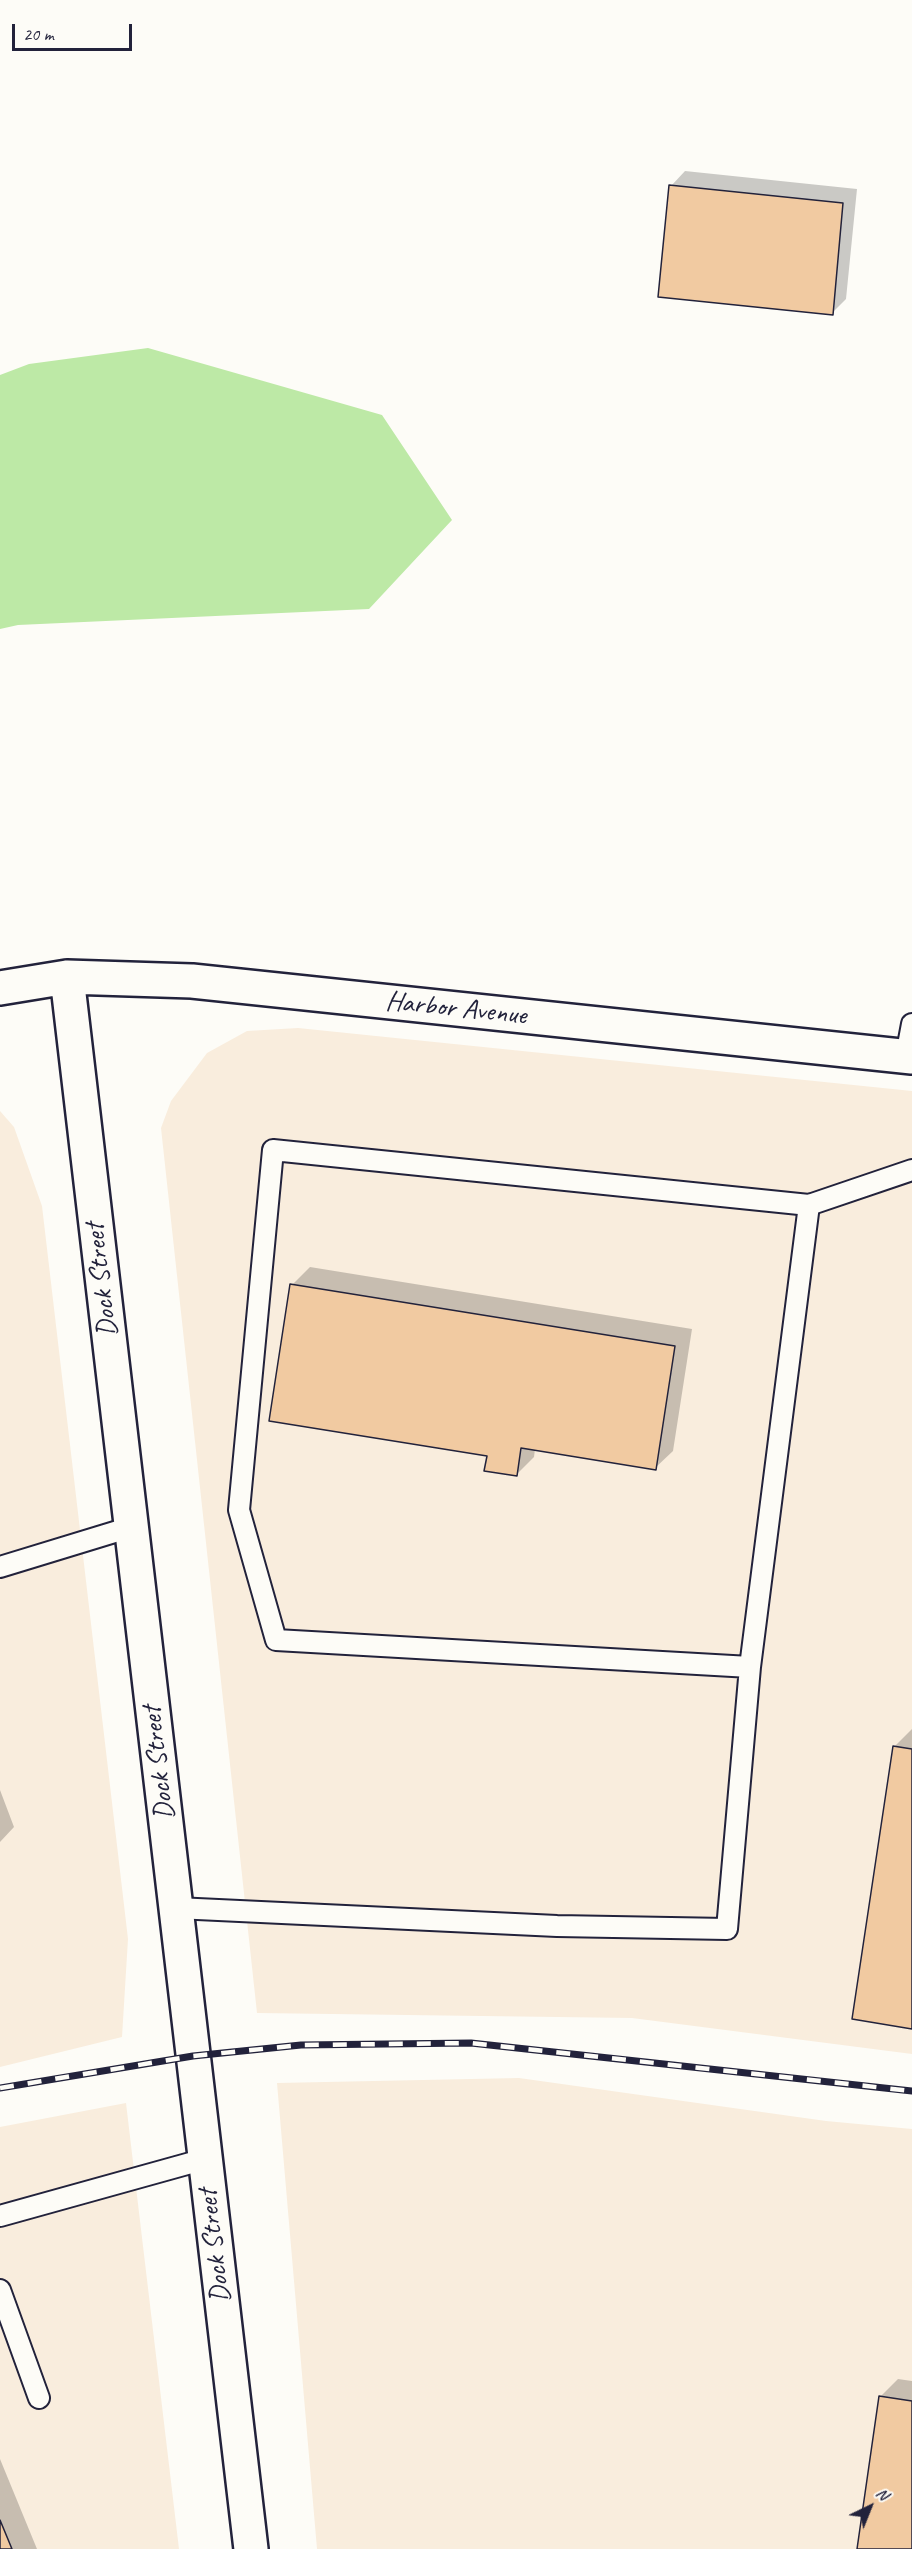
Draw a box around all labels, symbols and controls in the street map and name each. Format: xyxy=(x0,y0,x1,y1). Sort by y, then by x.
scale bar xyxy=(15,12,135,50)
text: 20 m xyxy=(23,23,54,45)
street label: Harbor Avenue xyxy=(384,985,528,1033)
street label: Dock Street xyxy=(78,1221,126,1339)
street label: Dock Street xyxy=(135,1704,183,1822)
street label: Dock Street xyxy=(191,2187,239,2305)
north arrow xyxy=(840,2477,900,2537)
text: N xyxy=(872,2483,893,2505)

